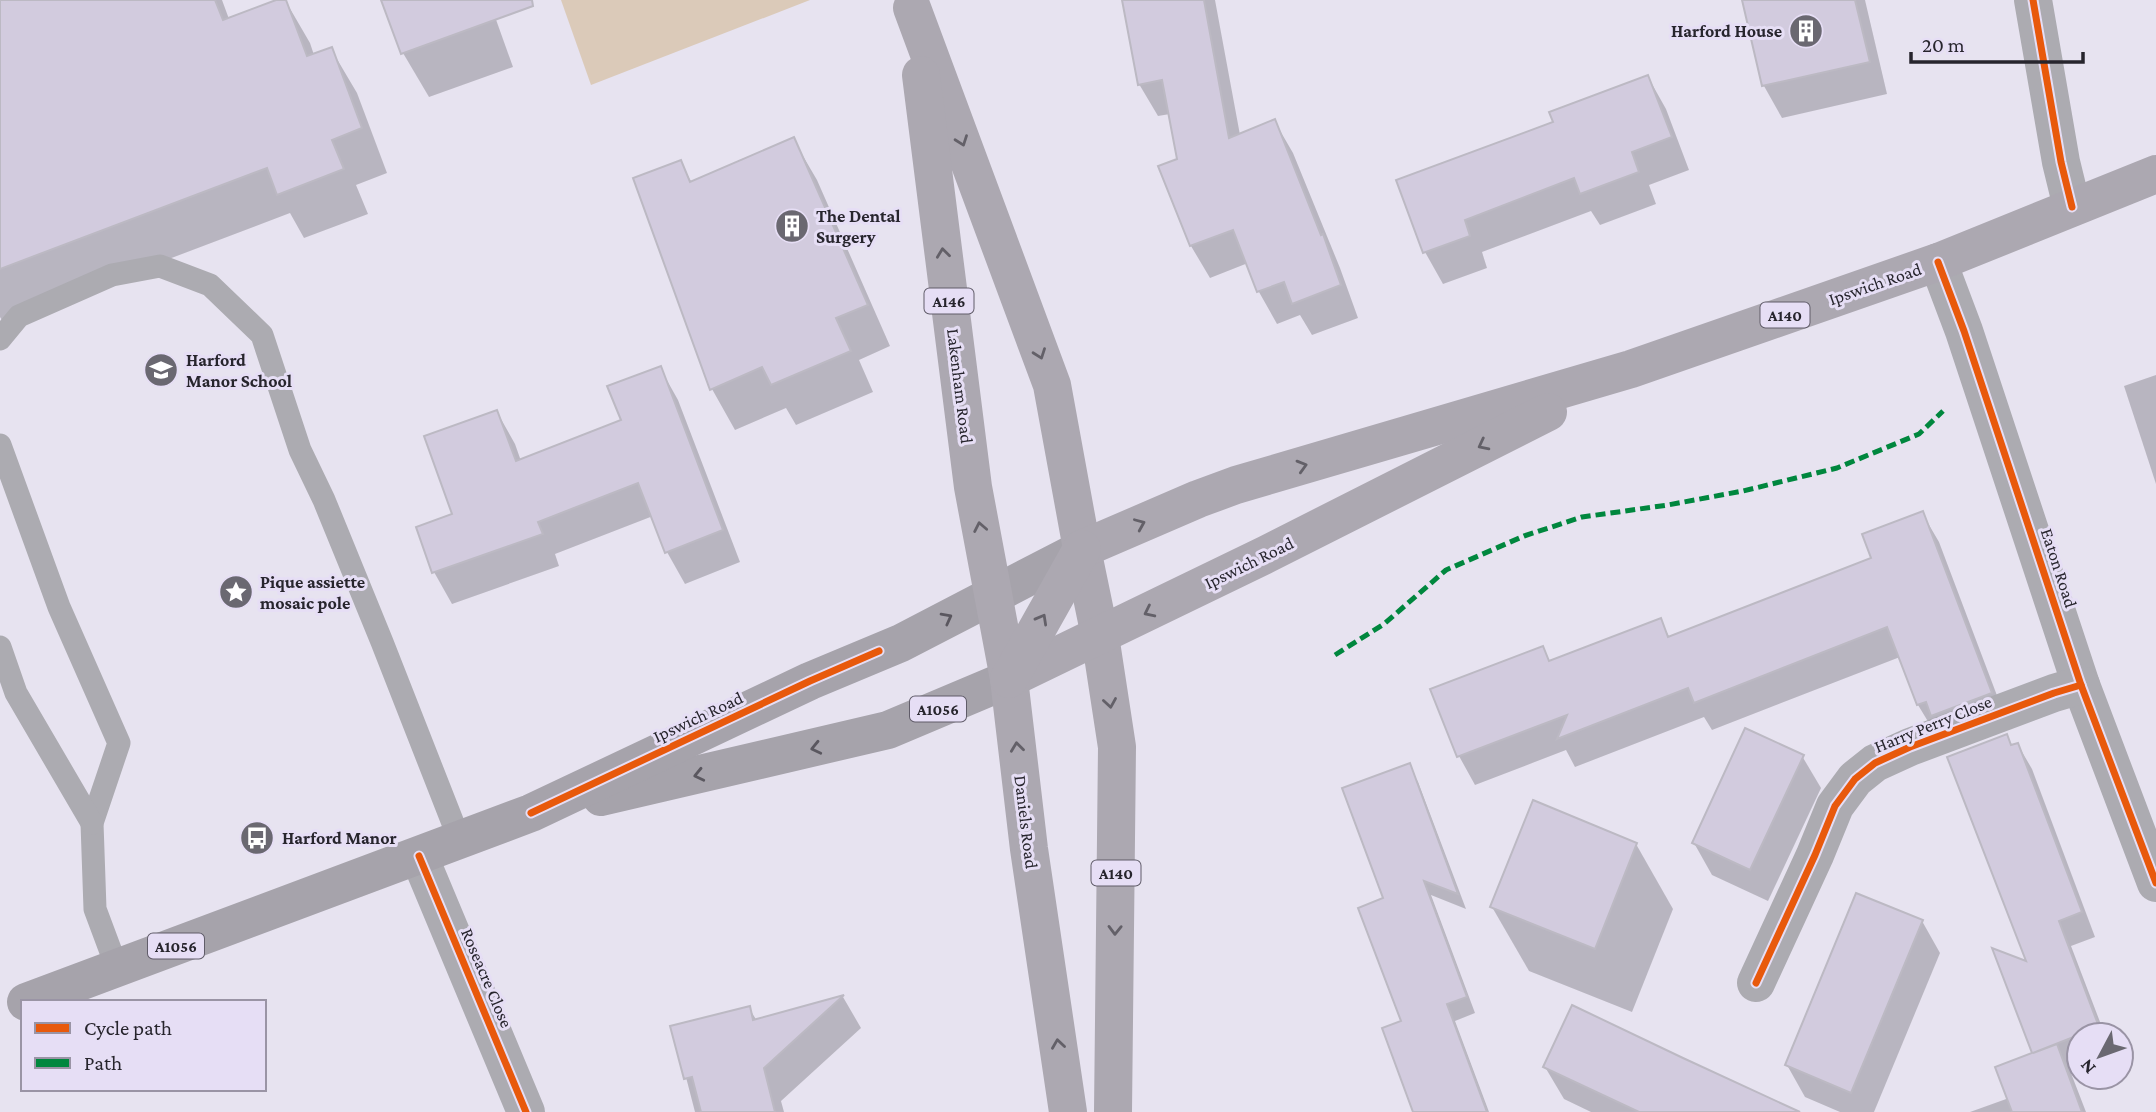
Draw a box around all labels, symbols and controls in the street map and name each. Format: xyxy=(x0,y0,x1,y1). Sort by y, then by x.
building icon: Harford House xyxy=(1787,12,1825,50)
place label: Harford House xyxy=(1671,21,1782,41)
scale bar xyxy=(1911,21,2082,65)
text: 20 m xyxy=(1922,33,1965,57)
one-way arrow xyxy=(953,134,967,146)
place label: The Dental Surgery xyxy=(816,206,900,247)
building icon: The Dental Surgery xyxy=(773,207,811,245)
one-way arrow xyxy=(936,247,951,259)
street label: Ipswich Road xyxy=(1826,259,1924,309)
road number: A146 xyxy=(925,288,974,314)
road number: A140 xyxy=(1760,302,1810,328)
street label: Lakenham Road xyxy=(943,327,977,445)
one-way arrow xyxy=(1032,348,1046,360)
place label: Harford Manor School xyxy=(186,350,292,391)
school or university icon: Harford Manor School xyxy=(142,351,180,389)
one-way arrow xyxy=(1478,436,1490,450)
one-way arrow xyxy=(1295,459,1307,474)
one-way arrow xyxy=(1133,518,1145,532)
one-way arrow xyxy=(973,521,988,533)
street label: Eaton Road xyxy=(2037,526,2081,611)
street label: Ipswich Road xyxy=(1201,533,1297,593)
place label: Pique assiette mosaic pole xyxy=(260,572,365,613)
place icon: Pique assiette mosaic pole xyxy=(217,573,255,611)
one-way arrow xyxy=(1144,604,1156,618)
one-way arrow xyxy=(940,613,952,627)
one-way arrow xyxy=(1034,614,1048,626)
street label: Ipswich Road xyxy=(650,687,747,747)
street label: Harry Perry Close xyxy=(1871,691,1995,757)
road number: A1056 xyxy=(910,696,966,722)
one-way arrow xyxy=(1102,697,1117,709)
one-way arrow xyxy=(810,740,822,755)
one-way arrow xyxy=(1010,741,1025,752)
one-way arrow xyxy=(693,767,705,781)
street label: Daniels Road xyxy=(1010,774,1042,871)
bus stop icon: Harford Manor xyxy=(238,819,276,857)
place label: Harford Manor xyxy=(282,828,397,848)
road number: A140 xyxy=(1092,860,1140,886)
street label: Roseacre Close xyxy=(457,925,517,1031)
one-way arrow xyxy=(1107,926,1123,936)
road number: A1056 xyxy=(148,934,204,958)
legend xyxy=(21,1000,266,1091)
text: Cycle path xyxy=(84,1016,172,1040)
north arrow xyxy=(2065,1021,2135,1091)
one-way arrow xyxy=(1051,1039,1066,1050)
text: Path xyxy=(84,1051,122,1075)
text: N xyxy=(2075,1055,2100,1079)

